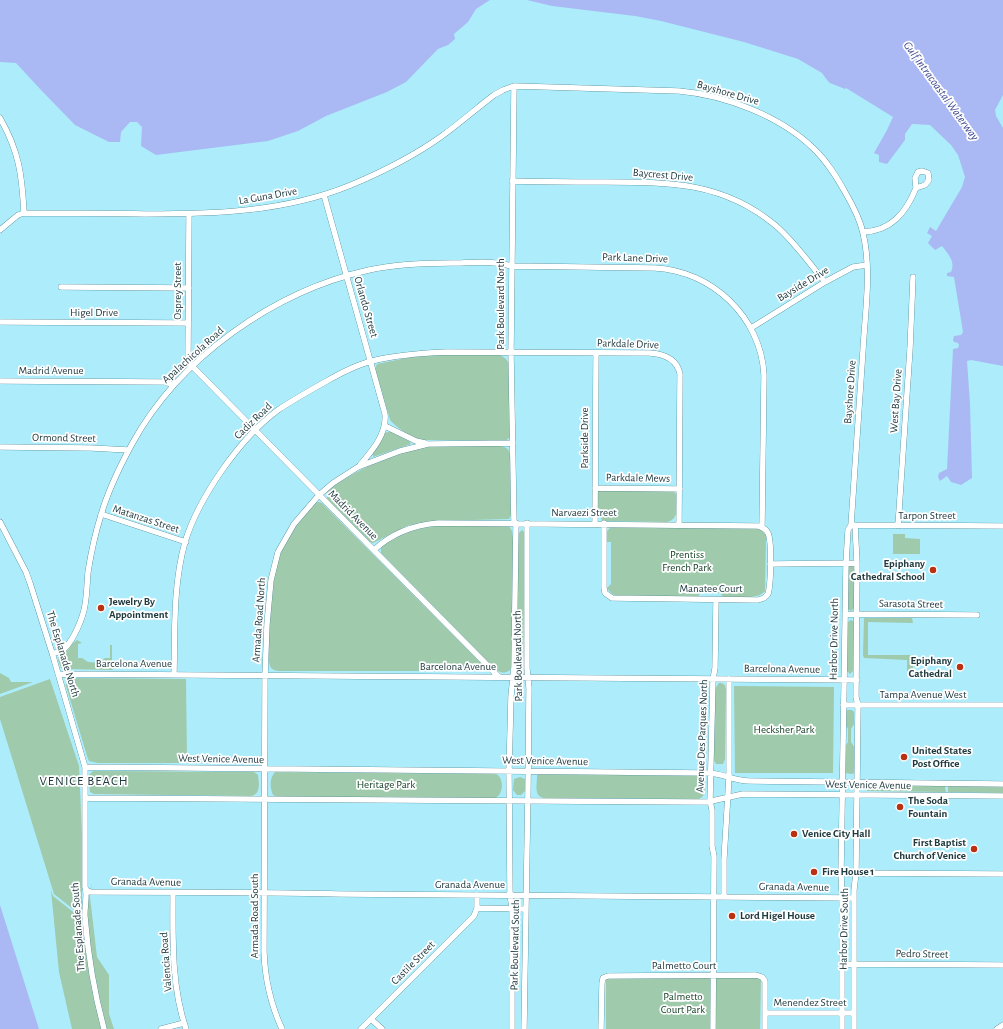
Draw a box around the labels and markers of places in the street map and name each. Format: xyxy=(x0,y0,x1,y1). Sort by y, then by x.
place label: Epiphany Cathedral School xyxy=(851,557,925,583)
marker: Epiphany Cathedral School xyxy=(928,565,938,575)
place label: Jewelry By Appointment xyxy=(109,595,168,621)
marker: Jewelry By Appointment xyxy=(96,603,106,613)
place label: Epiphany Cathedral xyxy=(909,654,952,680)
marker: Epiphany Cathedral xyxy=(955,662,965,672)
place label: United States Post Office xyxy=(912,744,971,770)
marker: United States Post Office xyxy=(899,752,909,762)
place label: The Soda Fountain xyxy=(908,794,948,820)
marker: The Soda Fountain xyxy=(895,802,905,812)
place label: Venice City Hall xyxy=(802,827,870,841)
marker: Venice City Hall xyxy=(789,829,799,839)
place label: First Baptist Church of Venice xyxy=(893,836,966,862)
marker: First Baptist Church of Venice xyxy=(969,844,979,854)
place label: Fire House 1 xyxy=(822,865,874,879)
marker: Fire House 1 xyxy=(809,867,819,877)
place label: Lord Higel House xyxy=(740,909,815,923)
marker: Lord Higel House xyxy=(727,911,737,921)

